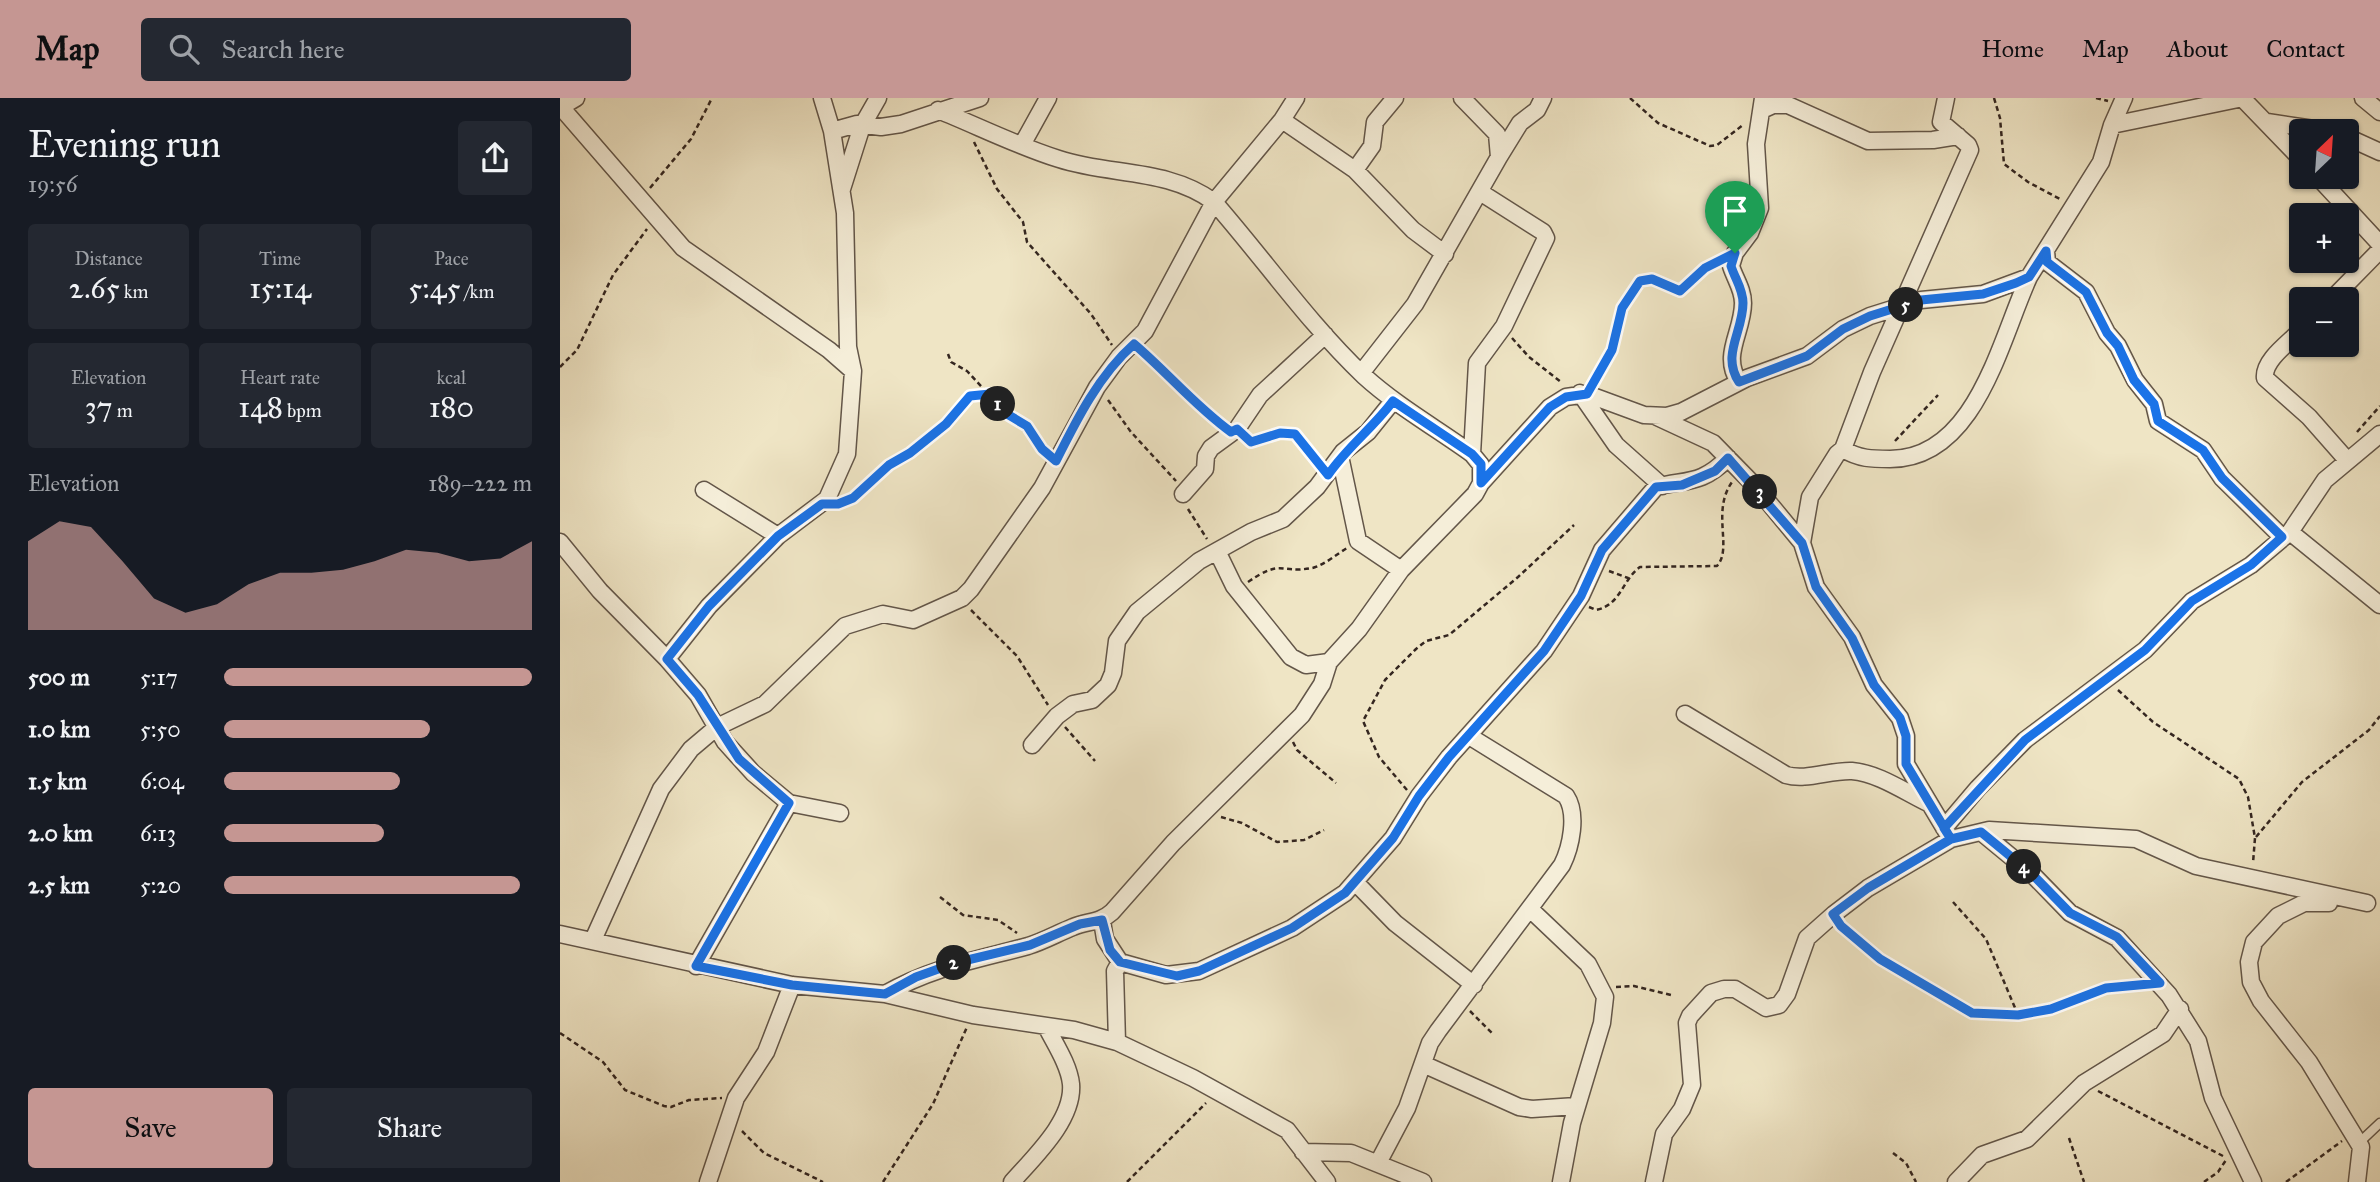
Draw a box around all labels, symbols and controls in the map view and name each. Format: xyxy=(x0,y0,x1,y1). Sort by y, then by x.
search box xyxy=(141,18,631,81)
text: Map xyxy=(35,29,99,69)
icon: search xyxy=(165,30,203,68)
text: Search here xyxy=(221,33,345,65)
text: Home xyxy=(1981,34,2044,64)
text: Map xyxy=(2082,34,2129,64)
text: About xyxy=(2167,34,2228,64)
text: Contact xyxy=(2266,34,2345,64)
north arrow xyxy=(2289,119,2359,189)
map controls xyxy=(2289,119,2359,357)
text: Evening run xyxy=(28,121,221,167)
button: share xyxy=(458,121,532,195)
text: 19:56 xyxy=(28,170,78,198)
pin xyxy=(1705,181,1765,253)
icon: arrive xyxy=(1716,192,1754,230)
button: + xyxy=(2289,203,2359,273)
text: Distance xyxy=(75,247,143,270)
text: Time xyxy=(259,247,301,270)
text: Pace xyxy=(434,247,469,270)
text: 2.65 xyxy=(69,270,120,306)
text: 15:14 xyxy=(249,270,311,306)
text: 5:45 xyxy=(408,270,460,306)
text: km xyxy=(120,280,149,303)
text: /km xyxy=(460,280,494,303)
button: − xyxy=(2289,287,2359,357)
pin: 5 xyxy=(1888,288,1924,322)
text: 5 xyxy=(1901,293,1910,316)
text: Elevation xyxy=(71,366,146,389)
text: Heart rate xyxy=(240,366,320,389)
text: kcal xyxy=(436,366,466,389)
pin: 1 xyxy=(980,386,1016,422)
text: 37 xyxy=(85,389,113,425)
text: 148 xyxy=(238,389,283,425)
text: 180 xyxy=(429,389,474,425)
text: 1 xyxy=(994,392,1001,415)
text: m xyxy=(113,399,133,422)
text: bpm xyxy=(283,399,322,422)
text: Elevation xyxy=(28,469,119,497)
text: 189–222 m xyxy=(428,469,532,497)
pin: 3 xyxy=(1742,474,1778,510)
text: 3 xyxy=(1756,480,1763,503)
text: 500 m xyxy=(28,663,90,691)
text: 5:17 xyxy=(140,663,178,691)
text: 1.0 km xyxy=(28,715,90,743)
text: 5:50 xyxy=(140,715,181,743)
text: 1.5 km xyxy=(28,767,87,795)
text: 6:04 xyxy=(140,767,184,795)
text: 2.0 km xyxy=(28,819,93,847)
text: 6:13 xyxy=(140,819,176,847)
pin: 4 xyxy=(2006,850,2042,884)
text: 4 xyxy=(2018,855,2029,878)
text: 2.5 km xyxy=(28,871,90,899)
text: 5:20 xyxy=(140,871,181,899)
pin: 2 xyxy=(936,946,972,980)
text: 2 xyxy=(949,951,958,974)
button: Save xyxy=(28,1088,273,1168)
button: Share xyxy=(287,1088,532,1168)

